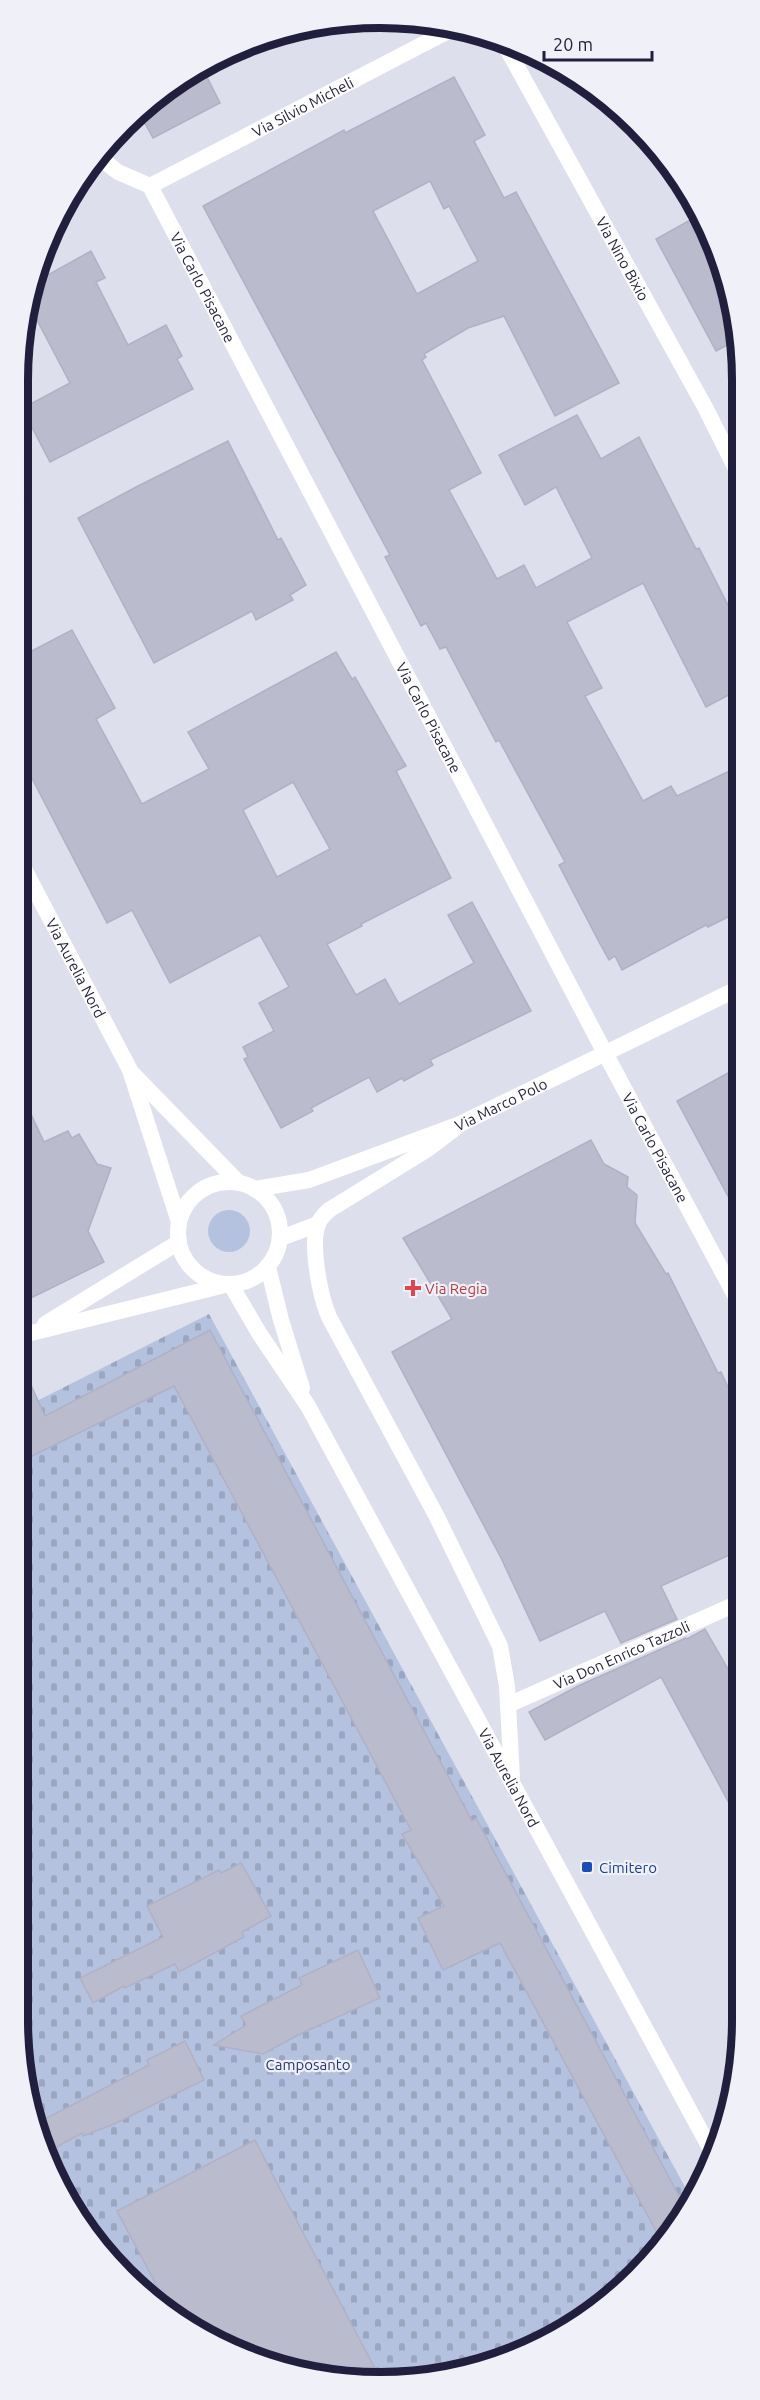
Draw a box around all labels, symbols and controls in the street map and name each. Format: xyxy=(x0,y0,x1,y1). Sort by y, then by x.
scale bar xyxy=(544,24,652,62)
text: 20 m xyxy=(553,34,593,54)
street label: Via Silvio Micheli xyxy=(249,73,356,140)
street label: Via Nino Bixio xyxy=(593,214,653,304)
street label: Via Carlo Pisacane xyxy=(167,229,239,345)
street label: Via Carlo Pisacane xyxy=(393,660,465,775)
street label: Via Aurelia Nord xyxy=(43,915,109,1020)
street label: Via Marco Polo xyxy=(452,1074,550,1134)
street label: Via Carlo Pisacane xyxy=(619,1090,692,1205)
place label: Via Regia xyxy=(425,1280,487,1297)
marker: Via Regia xyxy=(406,1281,420,1295)
street label: Via Don Enrico Tazzoli xyxy=(551,1617,692,1692)
street label: Via Aurelia Nord xyxy=(476,1725,543,1830)
place label: Cimitero xyxy=(599,1859,657,1876)
marker: Cimitero xyxy=(580,1860,594,1874)
park label: Camposanto xyxy=(266,2056,350,2073)

